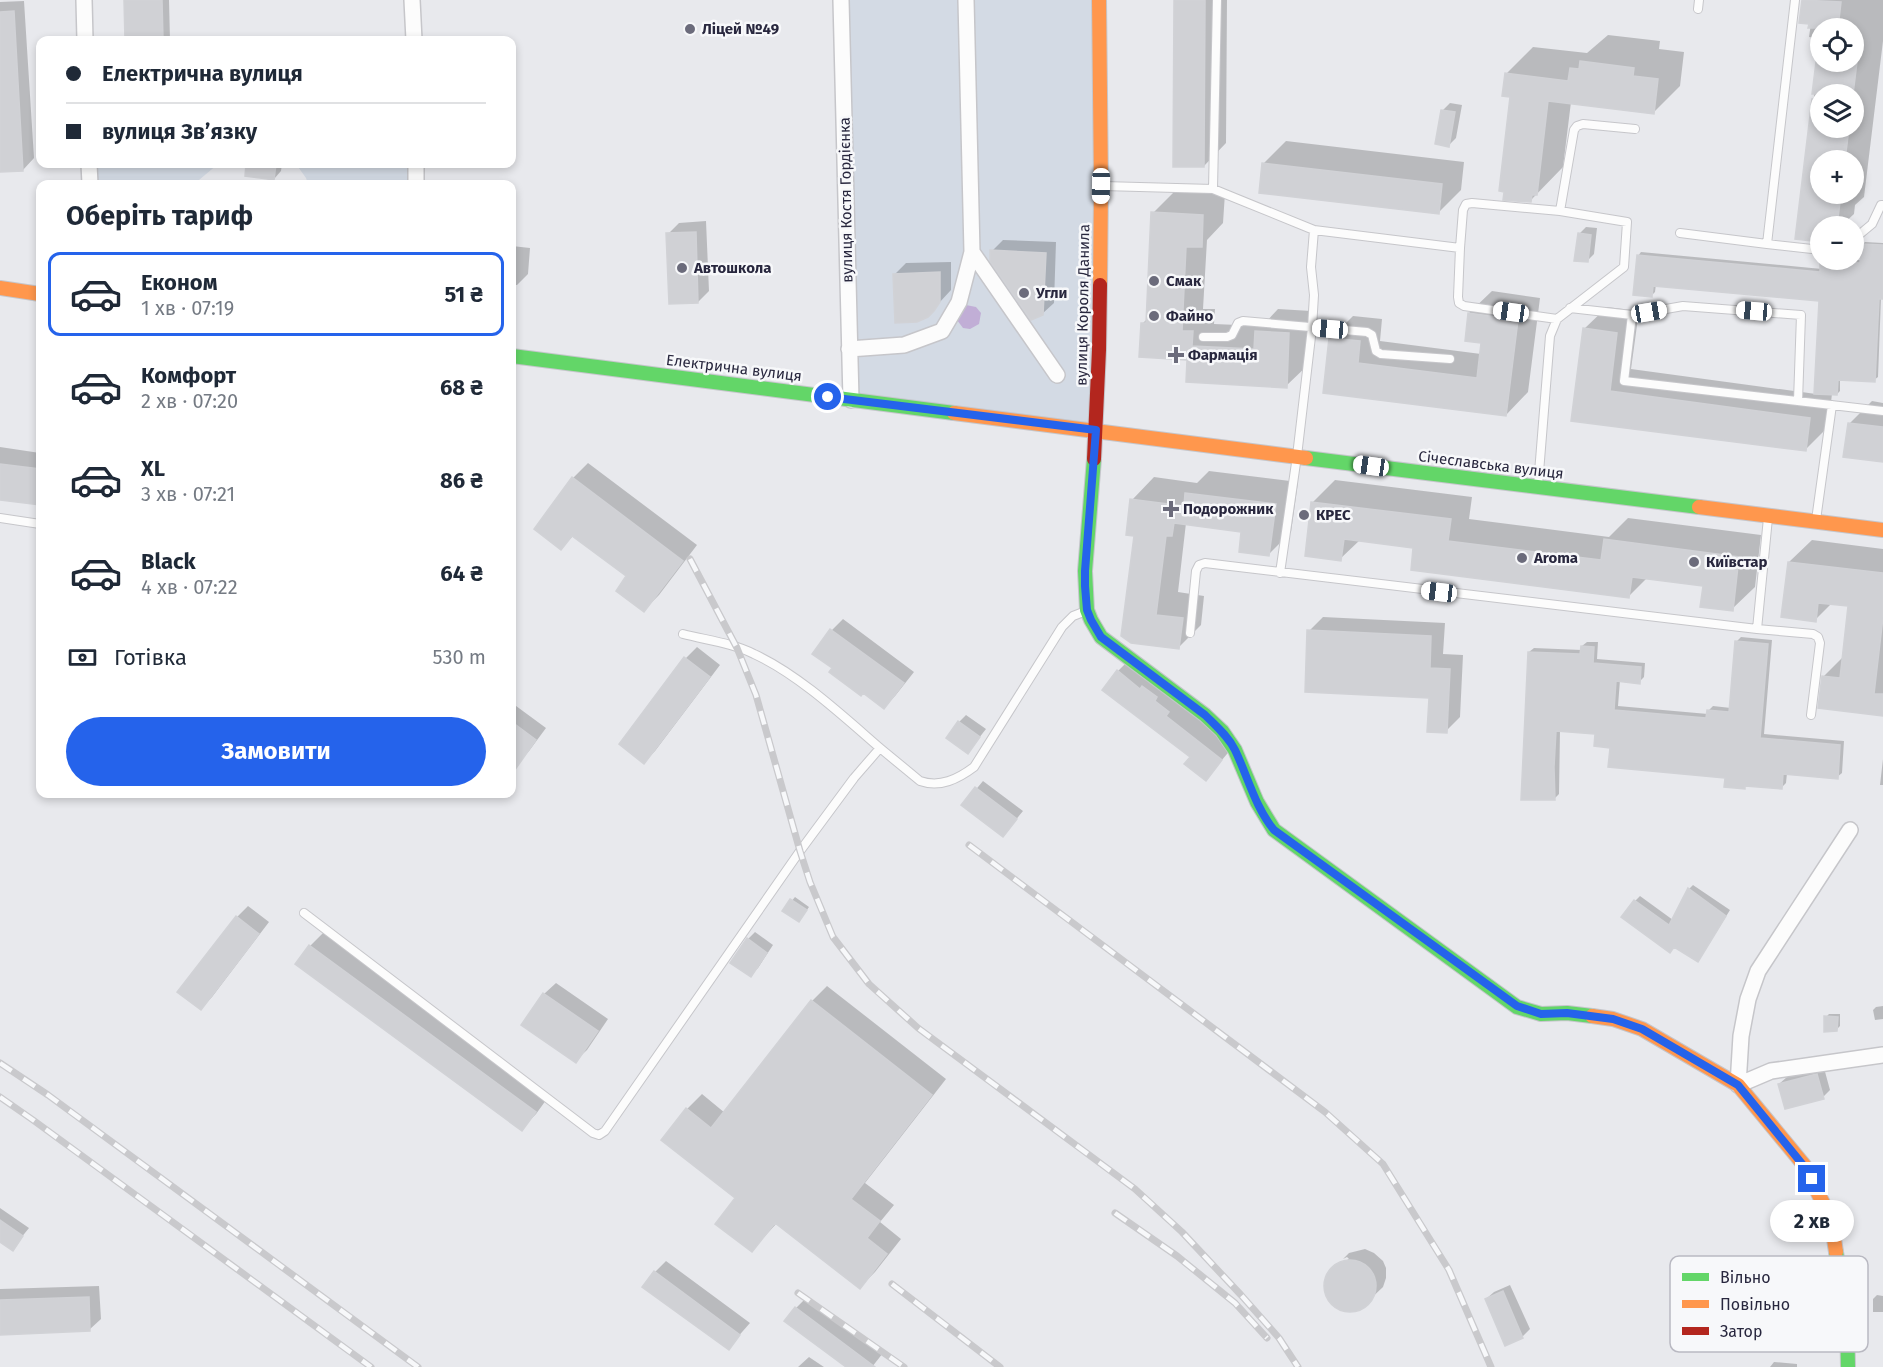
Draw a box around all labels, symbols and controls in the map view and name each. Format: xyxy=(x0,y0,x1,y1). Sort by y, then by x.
map controls xyxy=(1810,18,1864,270)
button: locate xyxy=(1810,18,1864,72)
place label: Ліцей №49 xyxy=(702,20,779,38)
marker: Ліцей №49 xyxy=(683,22,697,36)
text: Електрична вулиця xyxy=(102,60,303,87)
button: layers xyxy=(1810,84,1864,138)
street label: вулиця Костя Гордієнка xyxy=(836,117,856,283)
text: вулиця Звʼязку xyxy=(102,118,257,145)
button: + xyxy=(1810,150,1864,204)
car xyxy=(1092,168,1110,204)
text: Оберіть тариф xyxy=(66,200,253,232)
button: − xyxy=(1810,216,1864,270)
street label: вулиця Короля Данила xyxy=(1073,224,1093,386)
place label: Автошкола xyxy=(693,259,772,277)
marker: Автошкола xyxy=(675,261,689,275)
icon: car xyxy=(69,267,123,321)
text: Економ xyxy=(141,269,218,296)
place label: Смак xyxy=(1166,272,1202,290)
marker: Смак xyxy=(1147,274,1161,288)
text: 51 ₴ xyxy=(444,281,483,308)
place label: Угли xyxy=(1035,284,1067,302)
marker: Угли xyxy=(1017,286,1031,300)
text: 1 хв · 07:19 xyxy=(141,296,234,320)
car xyxy=(1630,300,1668,324)
car xyxy=(1735,300,1773,322)
car xyxy=(1492,301,1530,323)
place label: Файно xyxy=(1166,307,1214,325)
marker: Файно xyxy=(1147,309,1161,323)
car xyxy=(1311,318,1349,340)
place label: Фармація xyxy=(1188,346,1258,364)
marker: Фармація xyxy=(1169,348,1183,362)
street label: Електрична вулиця xyxy=(665,351,803,385)
icon: car xyxy=(69,360,123,414)
text: Комфорт xyxy=(141,362,236,389)
text: 68 ₴ xyxy=(440,374,483,401)
route start xyxy=(814,383,841,410)
text: 2 хв · 07:20 xyxy=(141,389,238,413)
street label: Січеславська вулиця xyxy=(1417,447,1565,483)
icon: car xyxy=(69,453,123,507)
text: XL xyxy=(141,455,165,482)
car xyxy=(1352,455,1390,477)
text: 86 ₴ xyxy=(440,467,483,494)
text: 3 хв · 07:21 xyxy=(141,482,235,506)
place label: Подорожник xyxy=(1183,500,1274,518)
marker: Подорожник xyxy=(1164,502,1178,516)
place label: КРЕС xyxy=(1316,506,1351,524)
marker: КРЕС xyxy=(1297,508,1311,522)
icon: car xyxy=(69,546,123,600)
text: Black xyxy=(141,548,196,575)
place label: Aroma xyxy=(1533,549,1578,567)
marker: Aroma xyxy=(1515,551,1529,565)
place label: Київстар xyxy=(1706,553,1768,571)
marker: Київстар xyxy=(1687,555,1701,569)
text: 64 ₴ xyxy=(440,560,483,587)
text: 4 хв · 07:22 xyxy=(141,575,238,599)
car xyxy=(1420,581,1458,603)
icon: cash xyxy=(66,641,99,674)
text: Готівка xyxy=(114,644,187,671)
text: 530 m xyxy=(433,645,486,669)
button: Замовити xyxy=(66,717,486,786)
route end xyxy=(1798,1165,1825,1192)
callout: 2 хв xyxy=(1770,1200,1854,1242)
text: 2 хв xyxy=(1794,1209,1830,1233)
legend xyxy=(1670,1256,1868,1352)
text: Вільно xyxy=(1720,1268,1771,1287)
text: Повільно xyxy=(1720,1295,1790,1314)
text: Затор xyxy=(1720,1322,1762,1341)

